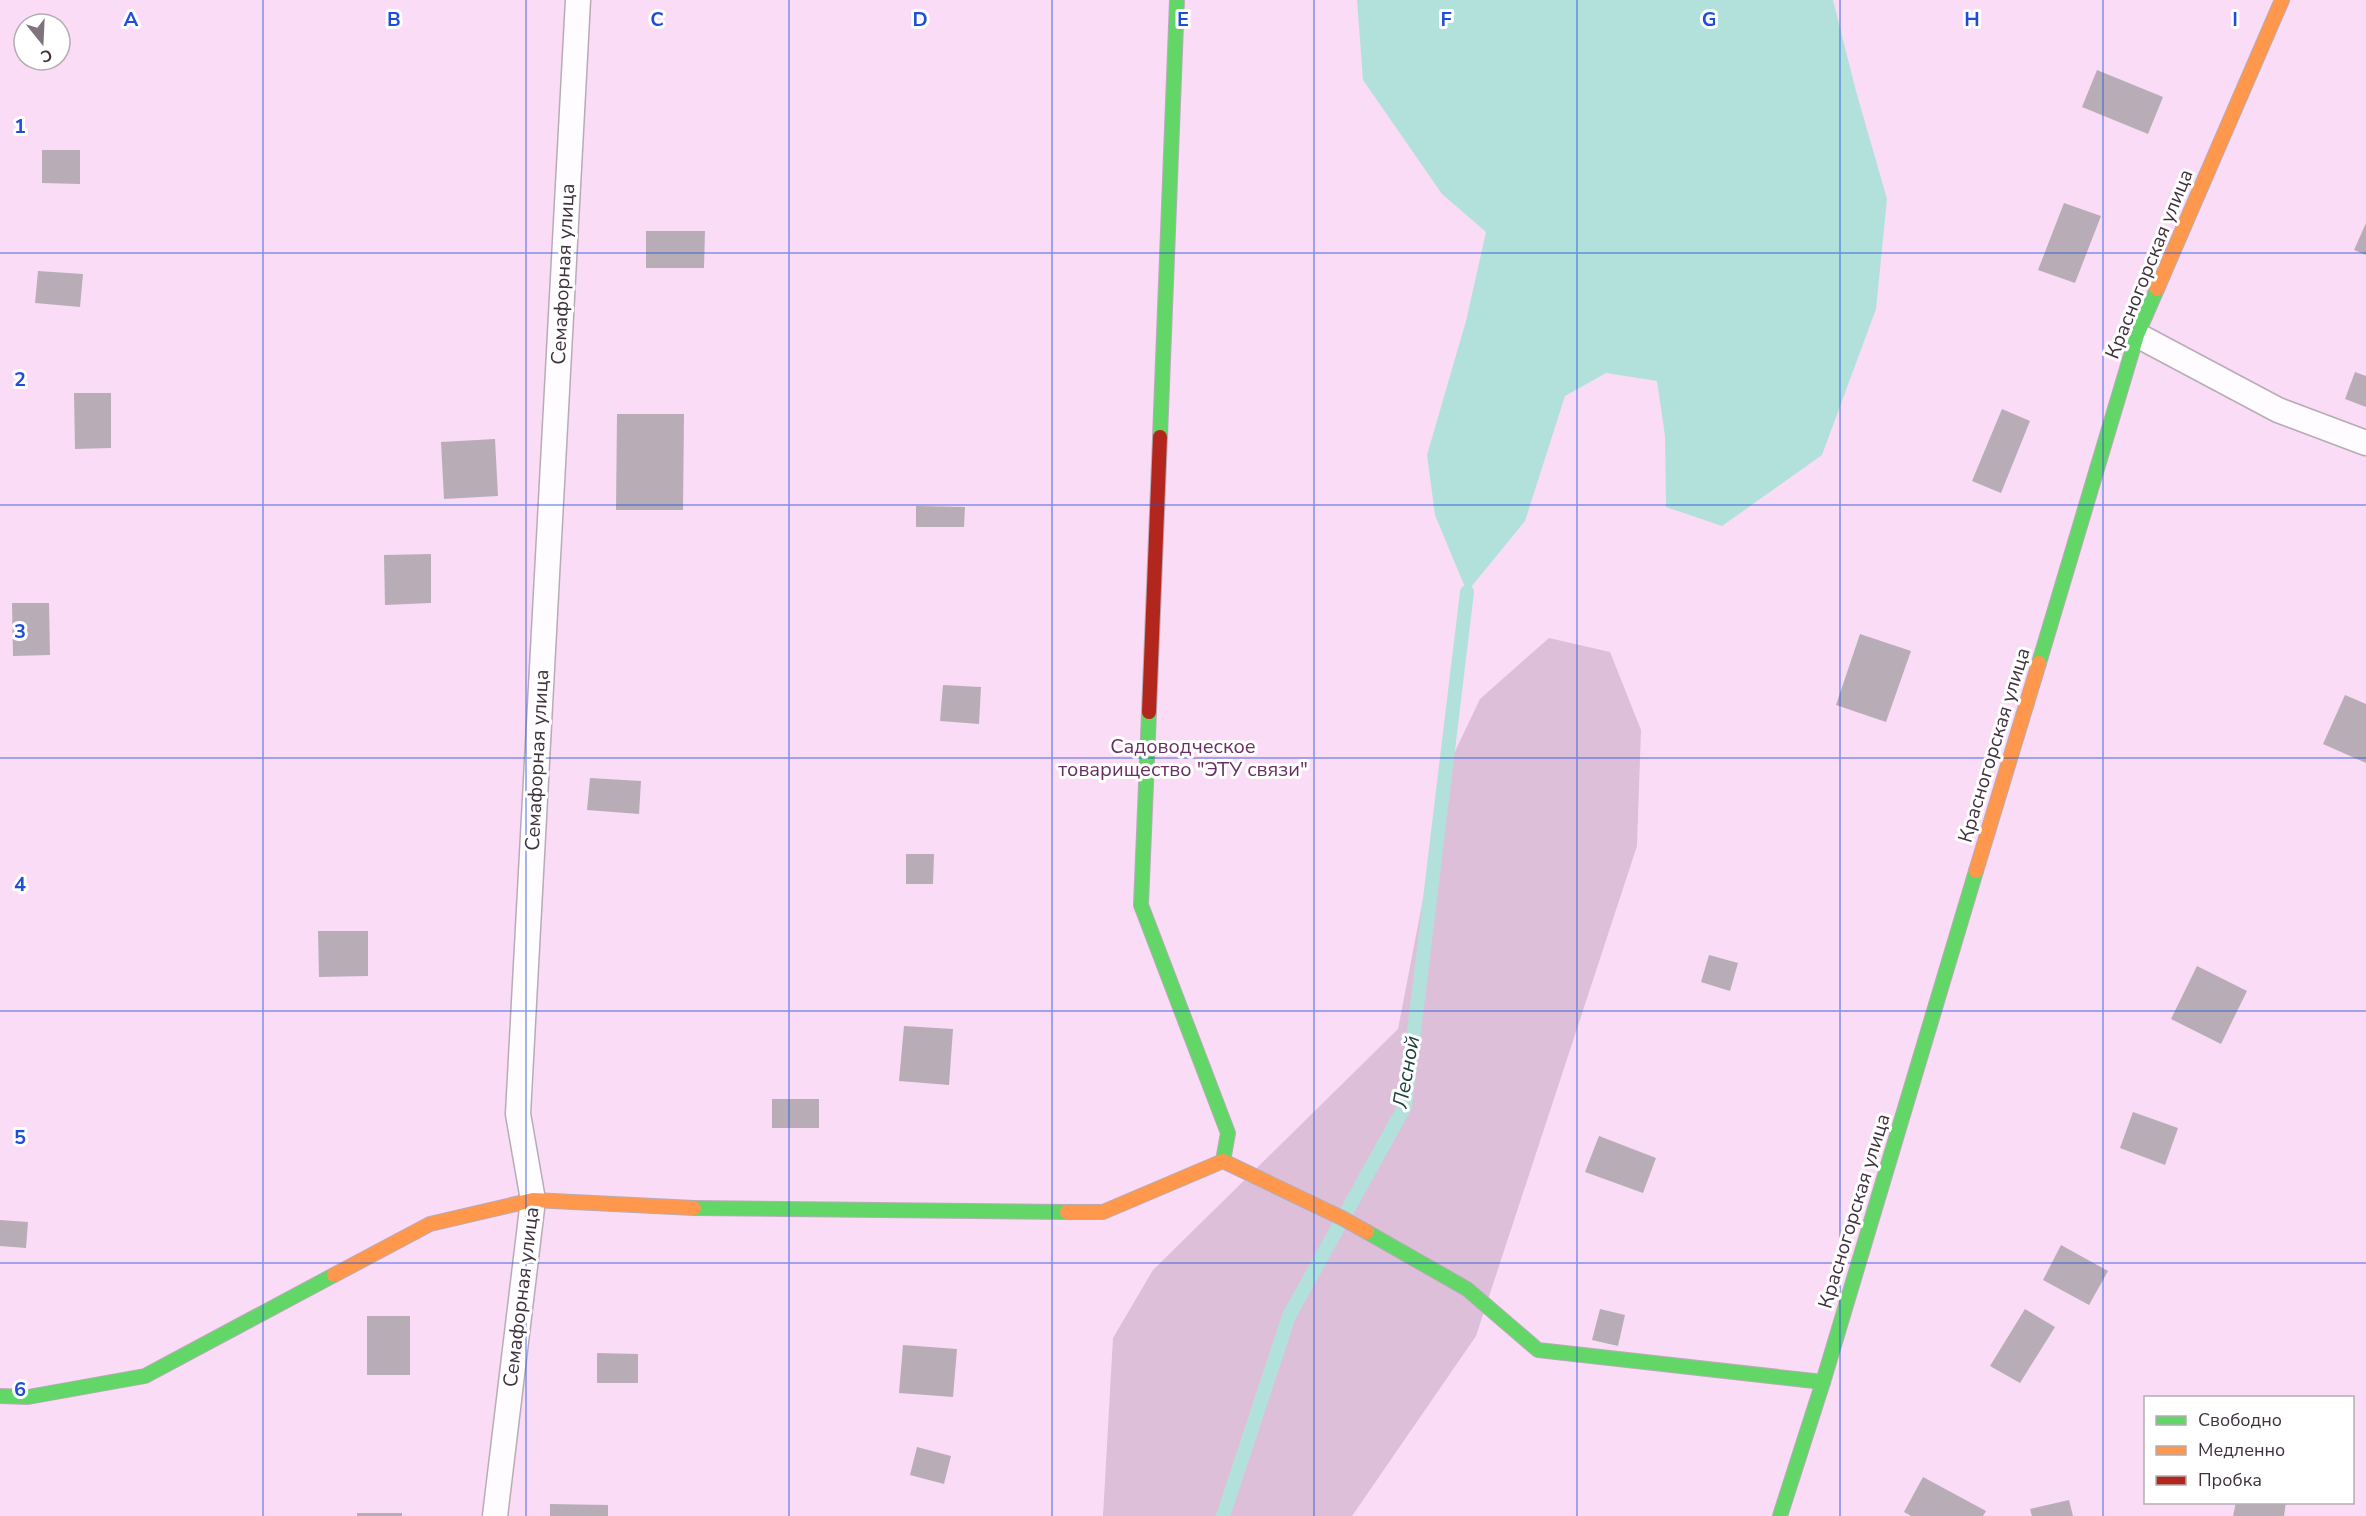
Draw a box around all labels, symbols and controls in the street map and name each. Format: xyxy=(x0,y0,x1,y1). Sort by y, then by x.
text: A xyxy=(124,6,139,33)
text: B xyxy=(387,6,401,33)
text: C xyxy=(650,6,664,33)
text: D xyxy=(912,6,928,33)
text: E xyxy=(1177,6,1189,33)
text: F xyxy=(1440,6,1452,33)
text: G xyxy=(1702,6,1716,33)
text: H xyxy=(1964,6,1980,33)
text: I xyxy=(2232,6,2238,33)
north arrow xyxy=(12,12,72,72)
text: С xyxy=(38,43,55,67)
text: 1 xyxy=(14,113,26,140)
street label: Красногорская улица xyxy=(2099,165,2199,363)
street label: Семафорная улица xyxy=(545,183,581,365)
text: 2 xyxy=(14,366,26,393)
text: 3 xyxy=(14,618,26,645)
street label: Красногорская улица xyxy=(1952,644,2036,846)
street label: Семафорная улица xyxy=(519,669,555,851)
park label: Садоводческое товарищество "ЭТУ связи" xyxy=(1058,733,1308,783)
text: 4 xyxy=(14,871,26,898)
water label: Лесной xyxy=(1386,1033,1426,1112)
street label: Красногорская улица xyxy=(1812,1110,1896,1312)
text: 5 xyxy=(14,1124,26,1151)
street label: Семафорная улица xyxy=(497,1205,545,1389)
text: 6 xyxy=(14,1376,26,1403)
legend xyxy=(2144,1396,2354,1504)
text: Свободно xyxy=(2198,1408,2282,1432)
text: Медленно xyxy=(2198,1438,2285,1462)
text: Пробка xyxy=(2198,1468,2262,1492)

